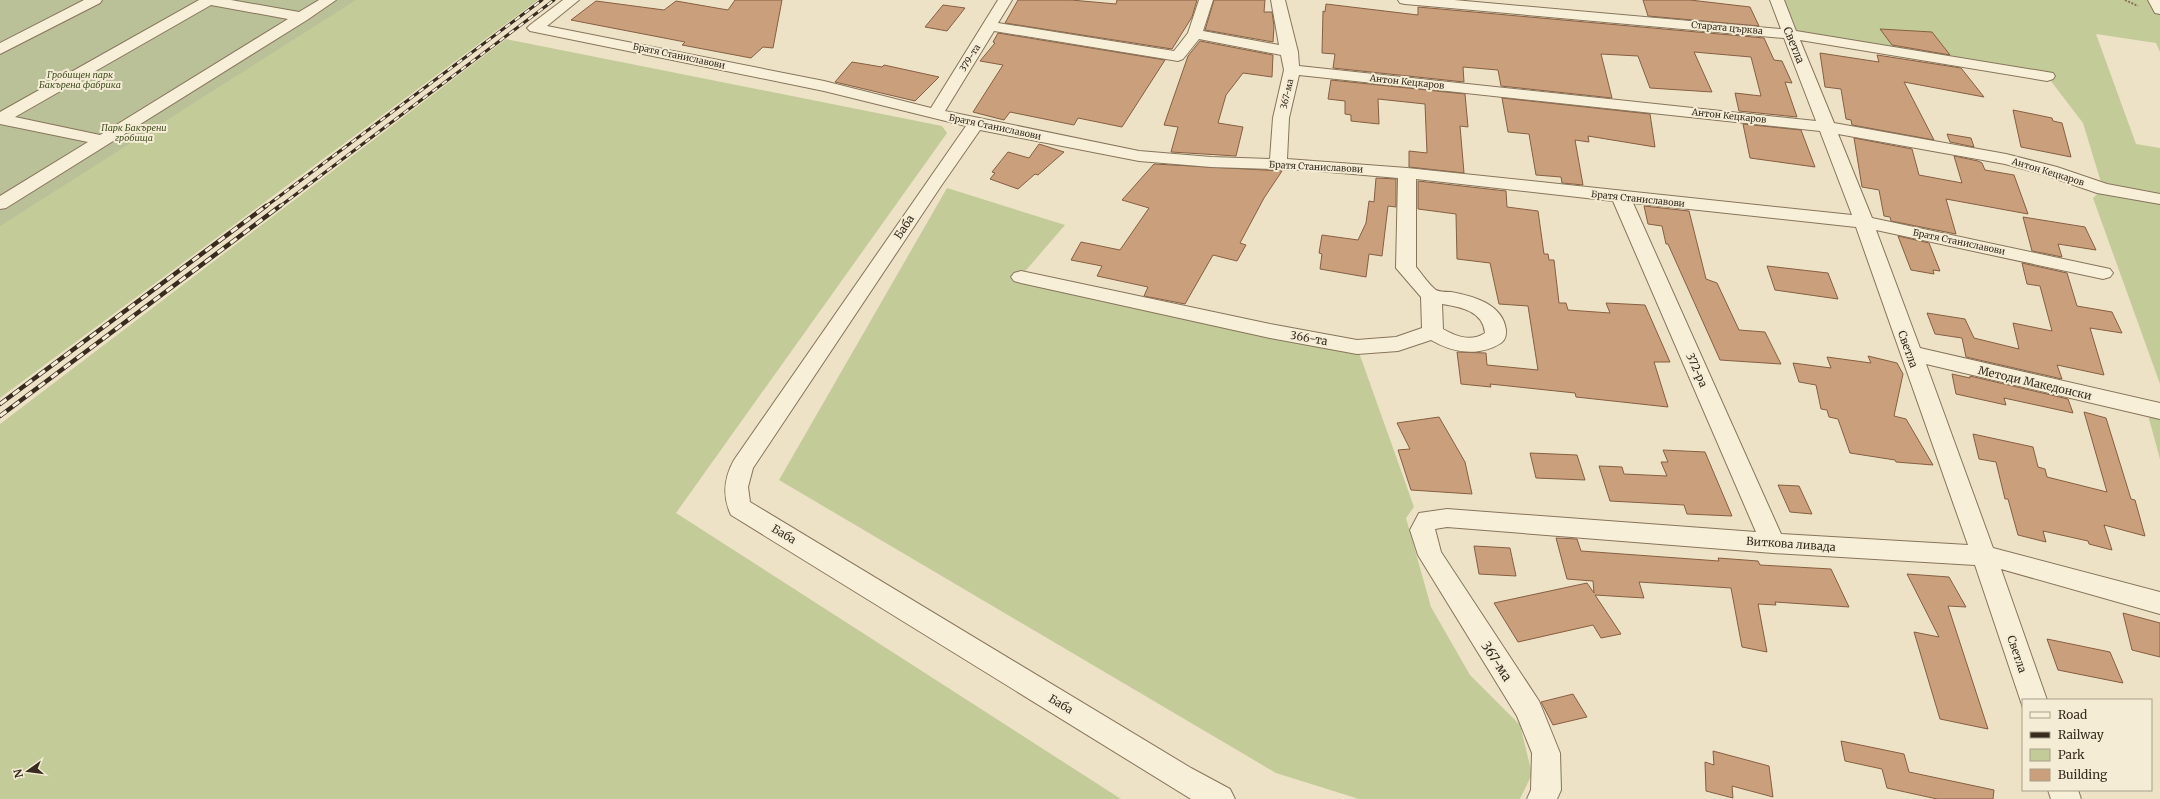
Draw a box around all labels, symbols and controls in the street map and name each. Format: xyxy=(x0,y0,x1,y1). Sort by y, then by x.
street label: Старата църква xyxy=(1691,19,1764,36)
street label: Светла xyxy=(1780,25,1808,66)
street label: Братя Станиславови xyxy=(632,40,726,71)
street label: 379-та xyxy=(957,42,982,73)
park label: Гробищен парк Бакърена фабрика xyxy=(39,69,121,90)
street label: Антон Кецкаров xyxy=(1368,72,1446,91)
street label: 367-ма xyxy=(1278,78,1295,110)
street label: Антон Кецкаров xyxy=(1690,106,1768,125)
street label: Братя Станиславови xyxy=(948,111,1042,142)
park label: Парк Бакърени гробища xyxy=(101,122,167,144)
street label: Антон Кецкаров xyxy=(2010,155,2086,188)
street label: Братя Станиславови xyxy=(1269,159,1363,174)
street label: Братя Станиславови xyxy=(1591,188,1685,209)
street label: Баба xyxy=(891,212,917,242)
street label: Братя Станиславови xyxy=(1912,226,2006,257)
street label: 366-та xyxy=(1289,328,1329,348)
street label: Светла xyxy=(1895,329,1921,370)
street label: 372-ра xyxy=(1683,351,1711,389)
street label: Методи Македонски xyxy=(1977,363,2094,403)
street label: Баба xyxy=(769,521,799,547)
street label: Виткова ливада xyxy=(1746,534,1836,554)
street label: Светла xyxy=(2004,634,2030,675)
street label: 367-ма xyxy=(1477,638,1516,684)
street label: Баба xyxy=(1046,691,1076,717)
legend xyxy=(2022,699,2152,791)
text: Road xyxy=(2058,707,2087,722)
text: Railway xyxy=(2058,727,2104,742)
text: Park xyxy=(2058,747,2085,762)
north arrow xyxy=(8,751,48,791)
text: N xyxy=(10,767,26,779)
text: Building xyxy=(2058,767,2108,782)

